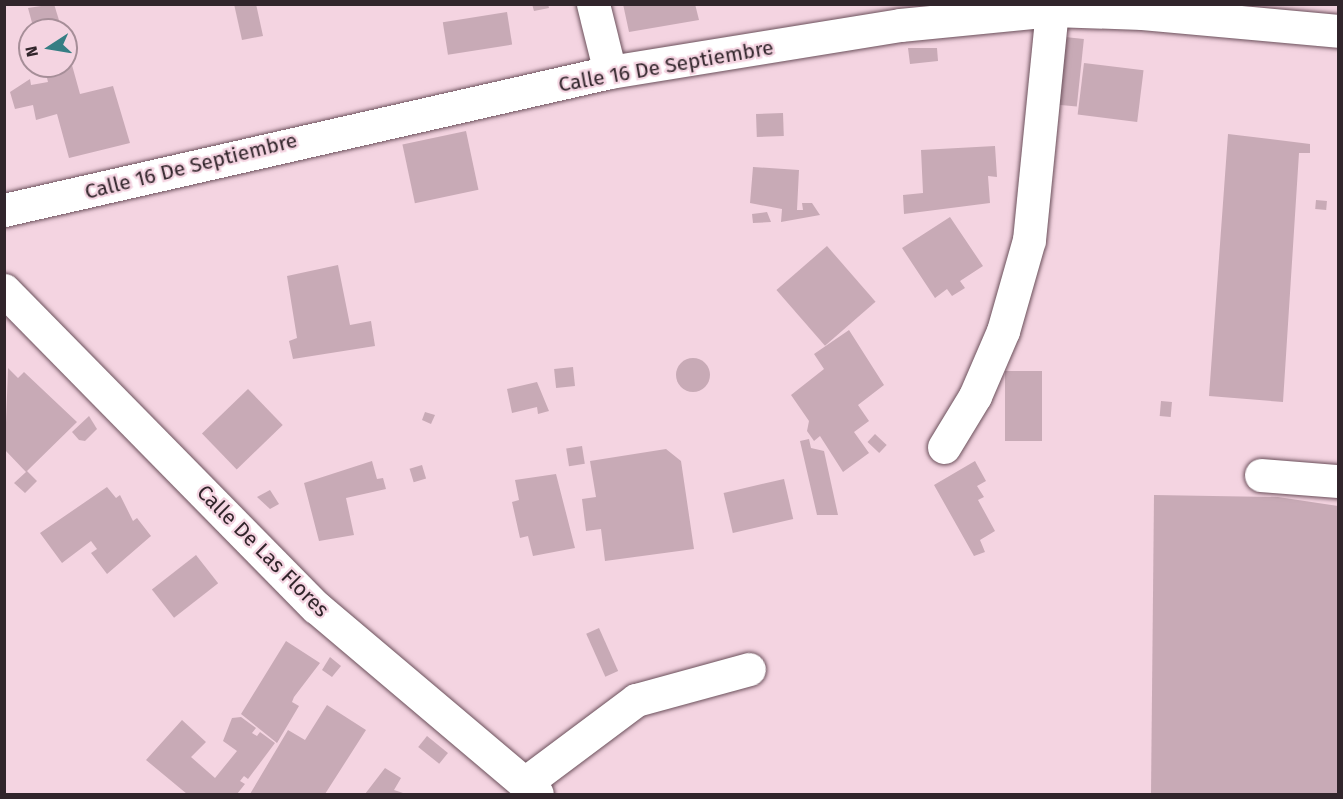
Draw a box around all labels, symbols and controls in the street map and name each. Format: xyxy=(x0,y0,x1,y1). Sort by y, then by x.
north arrow xyxy=(18,18,78,78)
street label: Calle 16 De Septiembre xyxy=(556,35,776,97)
text: N xyxy=(21,44,42,59)
street label: Calle 16 De Septiembre xyxy=(82,127,300,205)
street label: Calle De Las Flores xyxy=(192,480,334,622)

